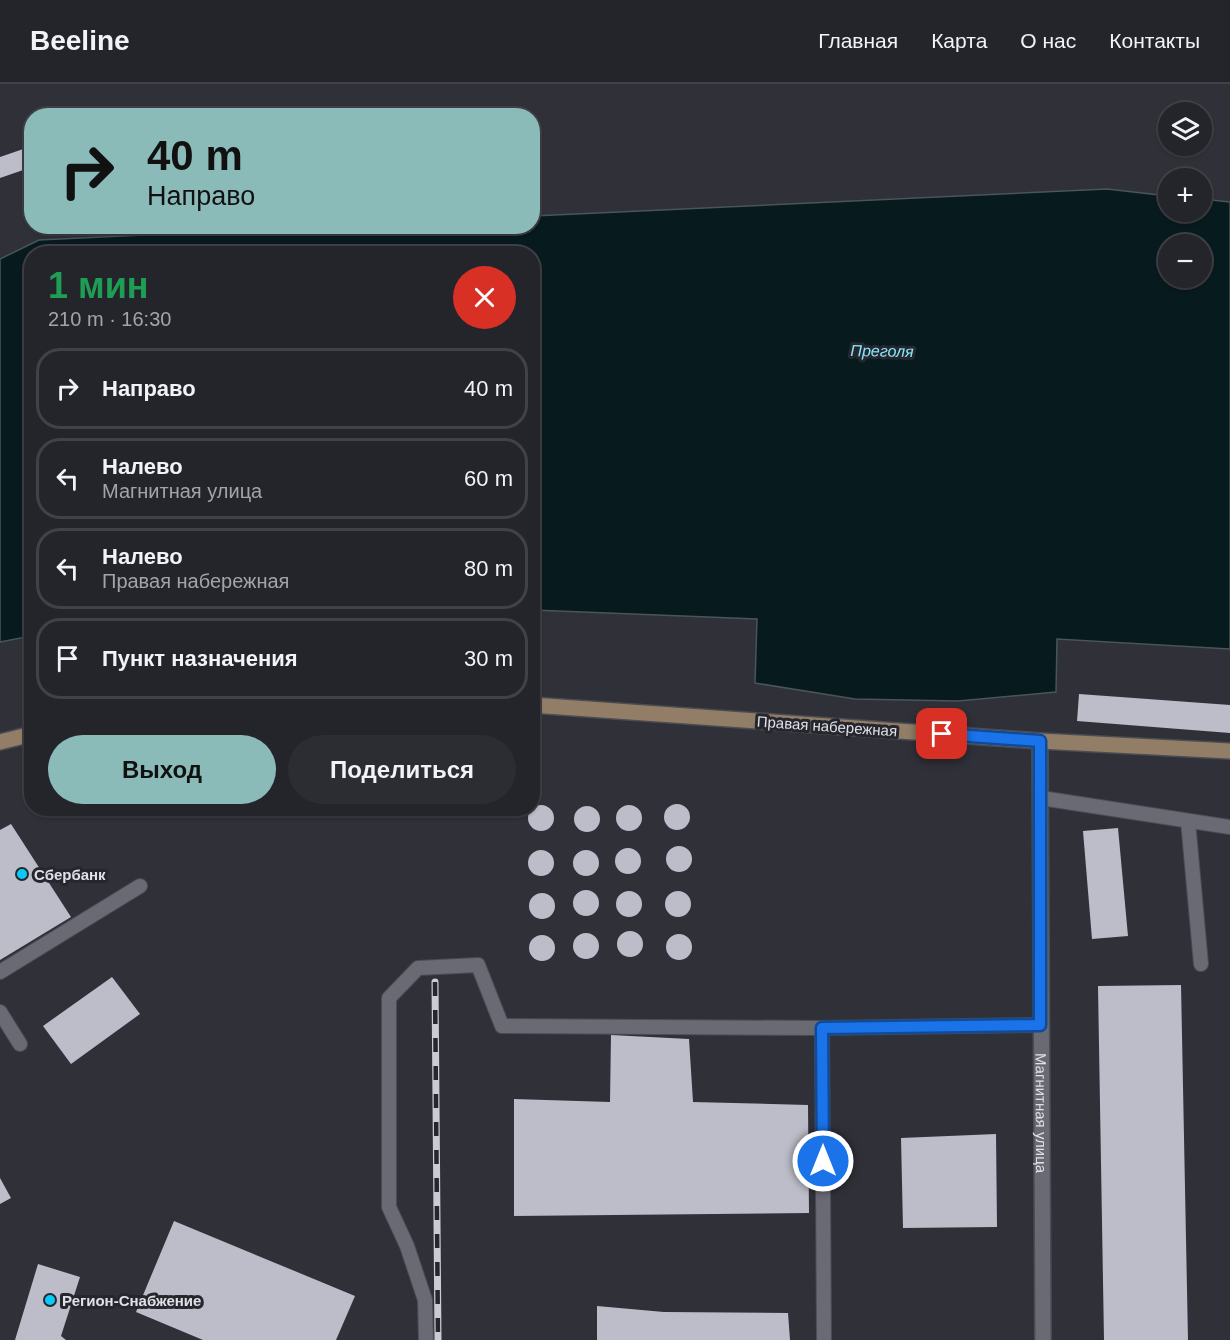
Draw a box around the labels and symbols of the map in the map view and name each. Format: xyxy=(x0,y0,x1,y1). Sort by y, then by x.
water label: Преголя xyxy=(850,342,914,360)
pin xyxy=(916,708,967,759)
street label: Правая набережная xyxy=(756,713,898,739)
place label: Сбербанк xyxy=(34,866,106,883)
marker: Сбербанк xyxy=(15,867,29,881)
street label: Магнитная улица xyxy=(1033,1053,1051,1174)
position arrow xyxy=(791,1129,855,1193)
place label: Регион-Снабжение xyxy=(62,1292,201,1309)
marker: Регион-Снабжение xyxy=(43,1293,57,1307)

